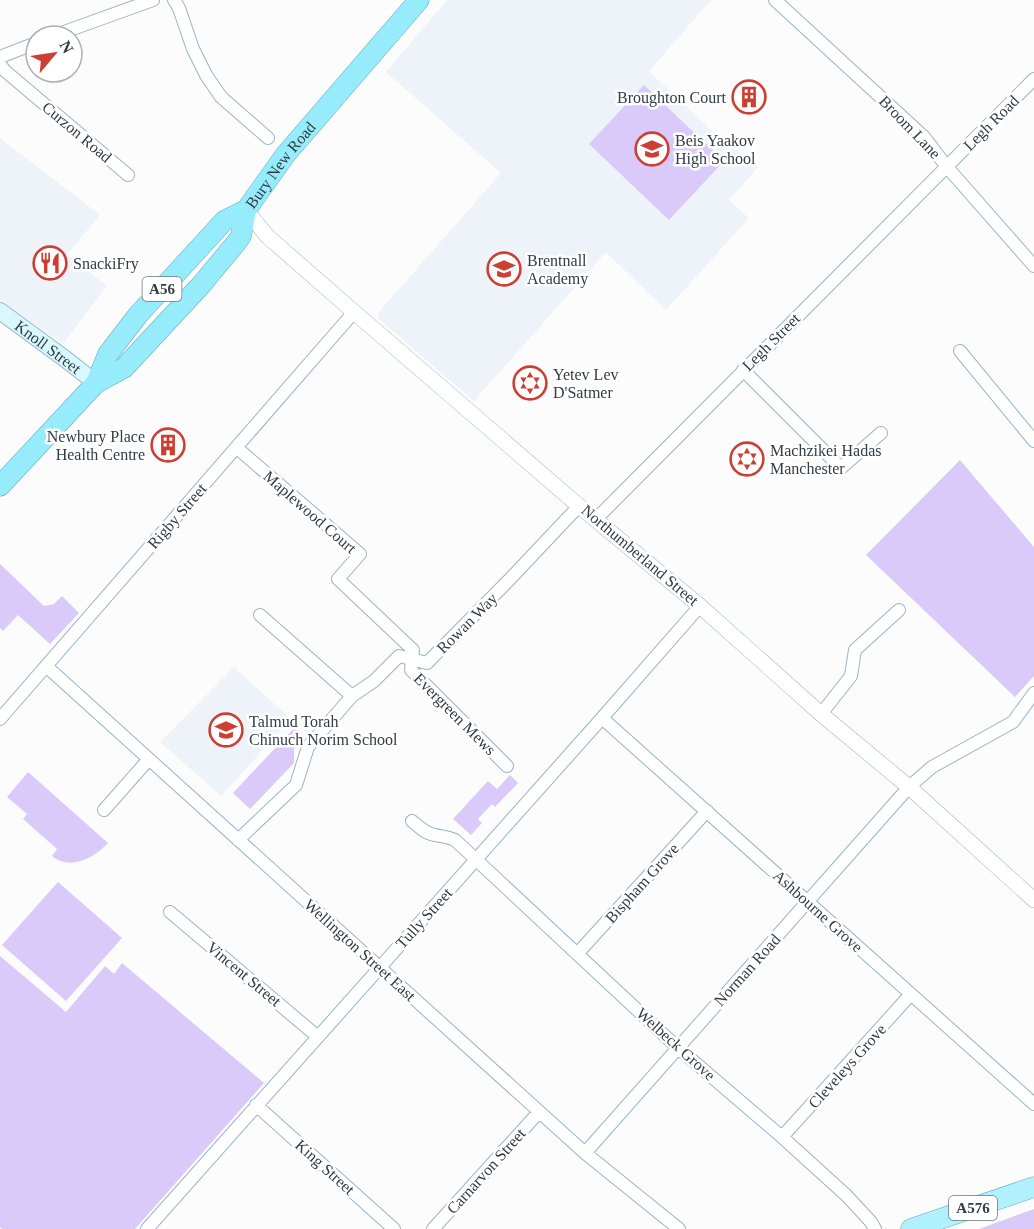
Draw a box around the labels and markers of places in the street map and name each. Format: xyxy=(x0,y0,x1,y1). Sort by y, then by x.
building icon: Broughton Court xyxy=(731,79,767,115)
place label: Broughton Court xyxy=(617,89,727,107)
school or university icon: Beis Yaakov High School xyxy=(634,131,670,167)
place label: Beis Yaakov High School xyxy=(675,132,756,168)
restaurant icon: SnackiFry xyxy=(32,245,68,281)
school or university icon: Brentnall Academy xyxy=(486,251,522,287)
place label: Brentnall Academy xyxy=(527,252,588,288)
place label: SnackiFry xyxy=(73,255,139,273)
synagogue icon: Yetev Lev D'Satmer xyxy=(512,365,548,401)
place label: Yetev Lev D'Satmer xyxy=(553,366,618,401)
building icon: Newbury Place Health Centre xyxy=(150,427,186,463)
place label: Newbury Place Health Centre xyxy=(47,428,145,463)
synagogue icon: Machzikei Hadas Manchester xyxy=(729,441,765,477)
place label: Machzikei Hadas Manchester xyxy=(770,442,882,477)
school or university icon: Talmud Torah Chinuch Norim School xyxy=(208,712,244,748)
place label: Talmud Torah Chinuch Norim School xyxy=(249,713,398,748)

